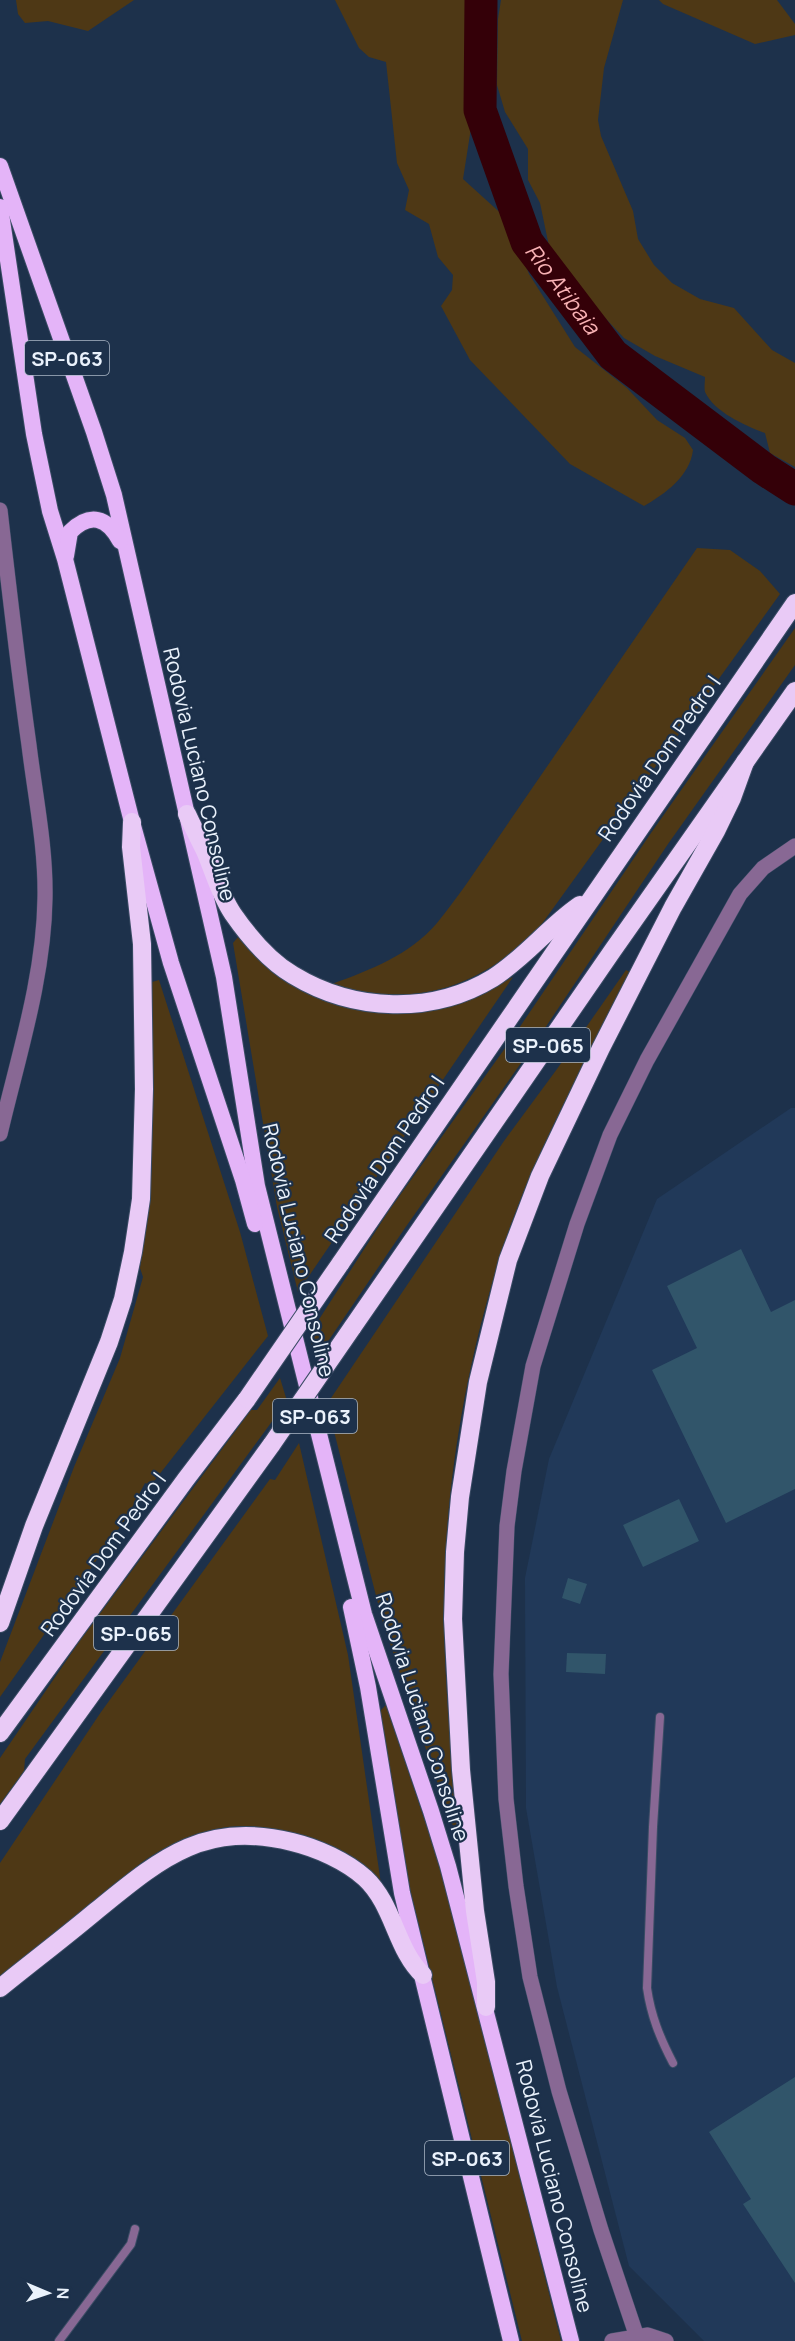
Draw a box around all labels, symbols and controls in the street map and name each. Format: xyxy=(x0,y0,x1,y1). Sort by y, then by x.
water label: Rio Atibaia xyxy=(518,237,608,342)
road number: SP-063 xyxy=(25,341,109,375)
street label: Rodovia Luciano Consoline xyxy=(157,644,243,904)
street label: Rodovia Dom Pedro I xyxy=(591,670,727,846)
road number: SP-065 xyxy=(506,1028,590,1062)
street label: Rodovia Dom Pedro I xyxy=(318,1070,450,1248)
street label: Rodovia Luciano Consoline xyxy=(256,1120,342,1380)
road number: SP-063 xyxy=(273,1399,357,1433)
street label: Rodovia Dom Pedro I xyxy=(34,1466,172,1642)
street label: Rodovia Luciano Consoline xyxy=(370,1589,476,1845)
road number: SP-065 xyxy=(94,1616,178,1650)
street label: Rodovia Luciano Consoline xyxy=(510,2057,600,2315)
road number: SP-063 xyxy=(425,2141,509,2175)
north arrow xyxy=(18,2263,78,2323)
text: N xyxy=(52,2287,74,2300)

